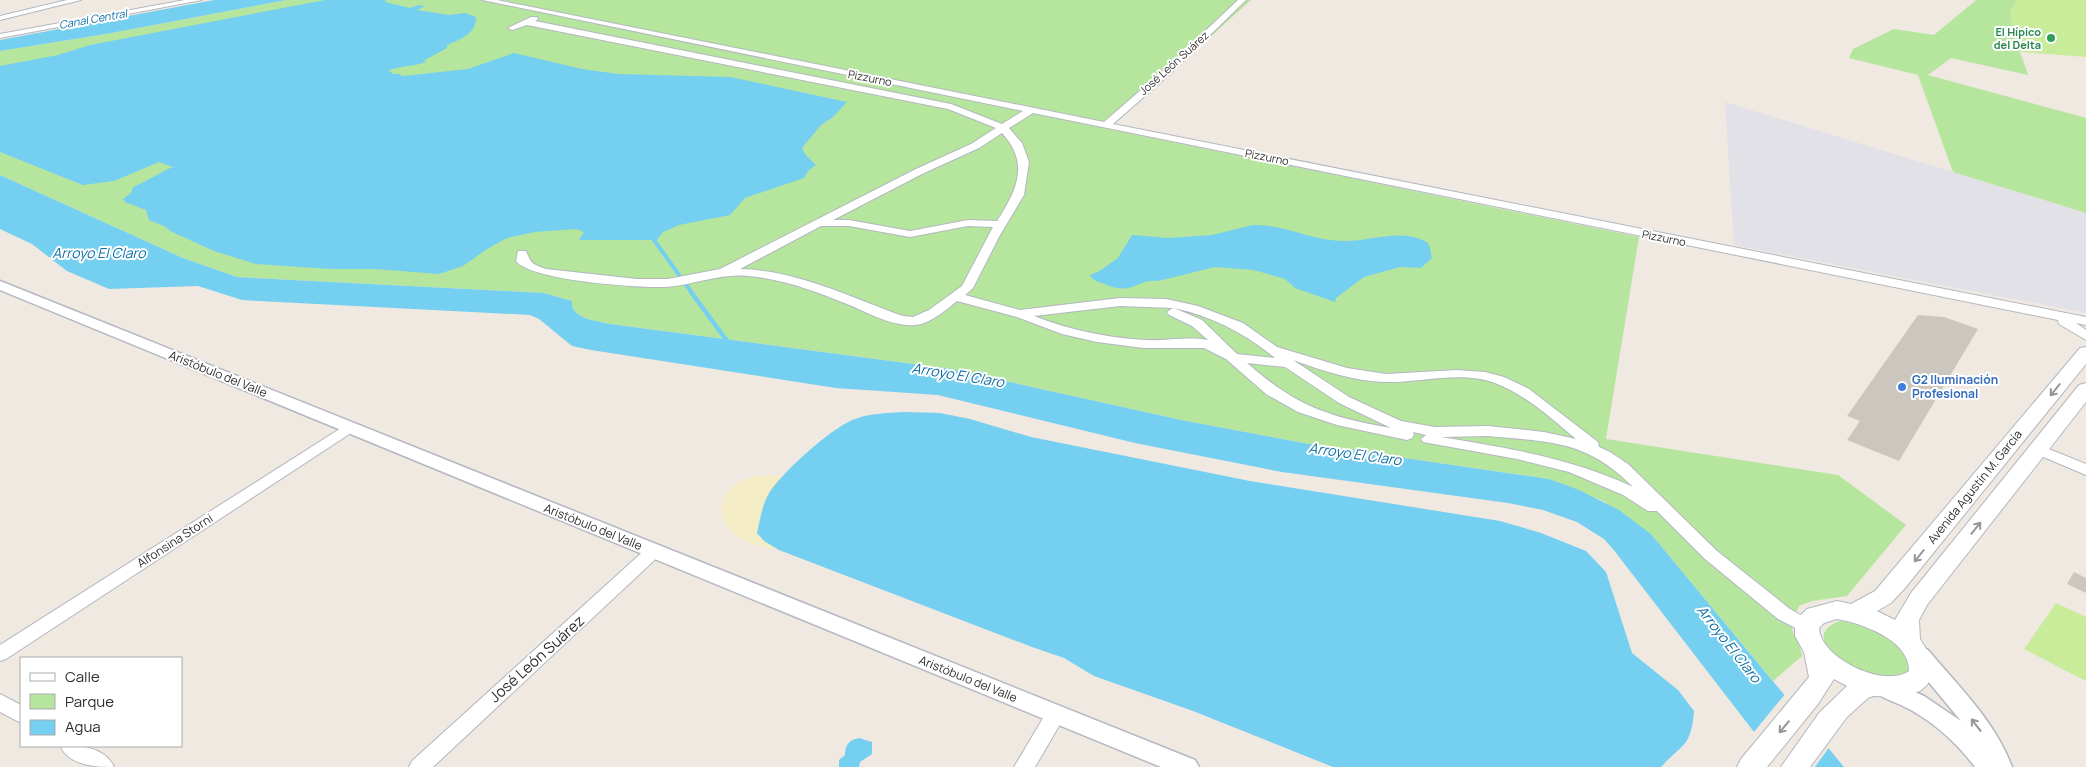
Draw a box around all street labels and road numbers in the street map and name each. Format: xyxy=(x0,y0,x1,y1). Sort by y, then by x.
street label: José León Suárez xyxy=(1136,27,1212,98)
street label: Pizzurno xyxy=(847,66,894,89)
street label: Pizzurno xyxy=(1244,145,1291,168)
street label: Pizzurno xyxy=(1641,226,1688,249)
street label: Aristóbulo del Valle xyxy=(167,346,270,401)
street label: Avenida Agustín M. García xyxy=(1923,426,2026,547)
street label: Aristóbulo del Valle xyxy=(542,499,645,554)
street label: Alfonsina Storni xyxy=(134,510,216,571)
street label: José León Suárez xyxy=(485,610,589,707)
street label: Aristóbulo del Valle xyxy=(917,651,1020,706)

